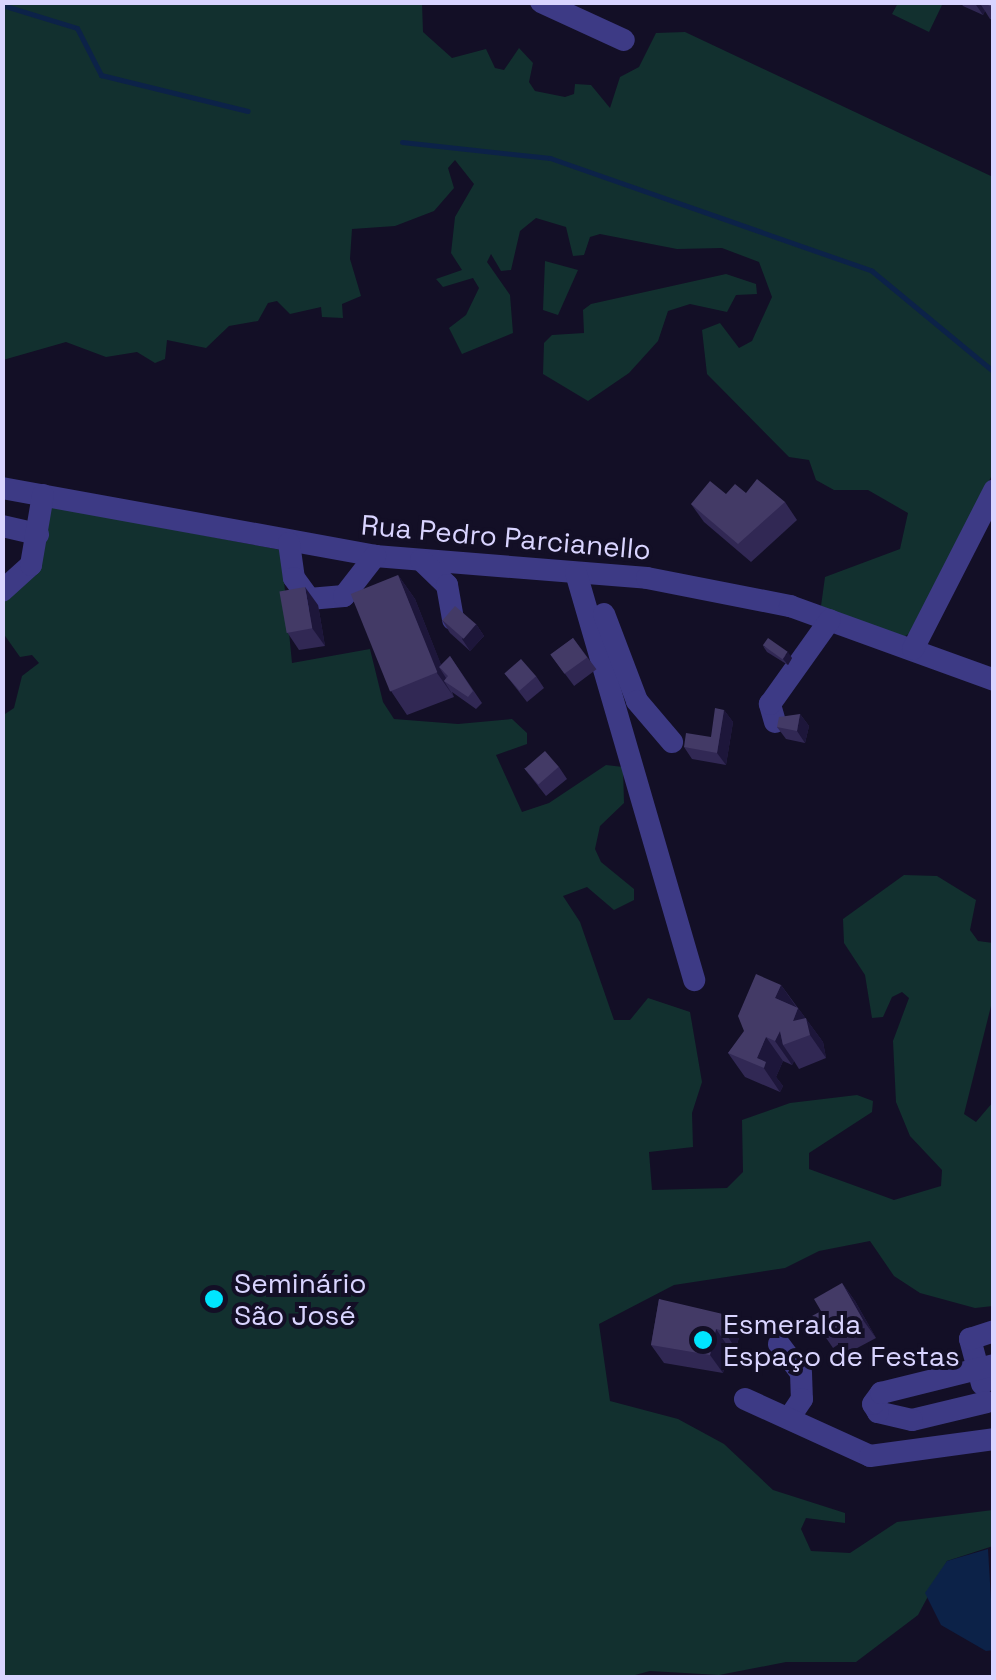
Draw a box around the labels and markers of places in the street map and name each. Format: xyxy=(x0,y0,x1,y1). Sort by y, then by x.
place label: Seminário São José xyxy=(234,1266,367,1332)
marker: Seminário São José xyxy=(203,1288,225,1310)
place label: Esmeralda Espaço de Festas xyxy=(723,1307,960,1373)
marker: Esmeralda Espaço de Festas xyxy=(692,1329,714,1351)

